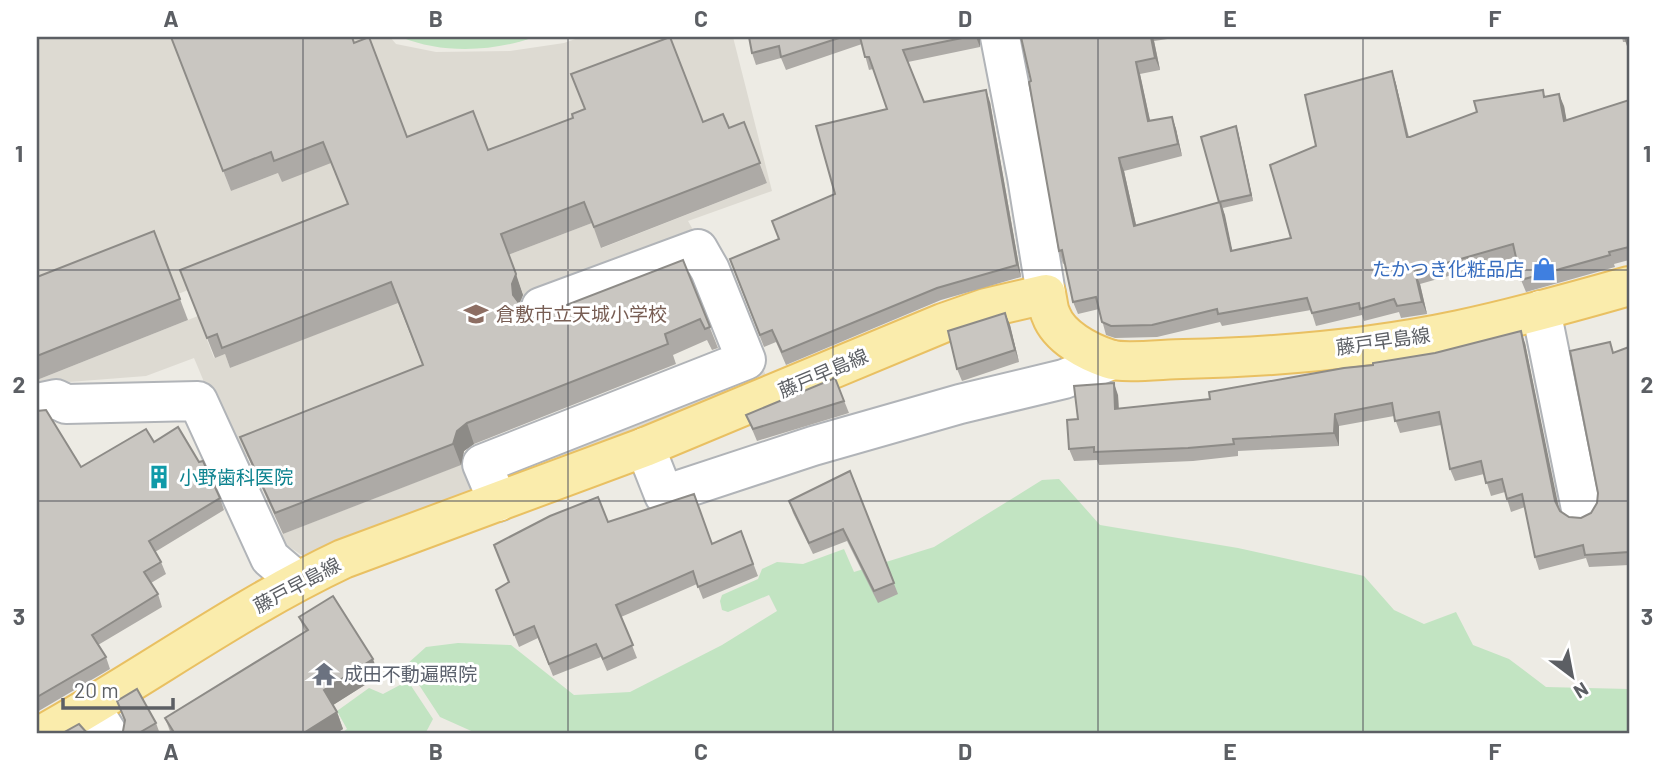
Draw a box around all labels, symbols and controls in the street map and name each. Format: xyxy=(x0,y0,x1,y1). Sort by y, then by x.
text: A xyxy=(163,4,179,32)
text: B xyxy=(429,4,443,32)
text: C xyxy=(694,4,708,32)
text: D xyxy=(958,4,972,32)
text: E xyxy=(1223,4,1237,32)
text: F xyxy=(1489,4,1502,32)
text: 1 xyxy=(15,139,23,167)
text: 1 xyxy=(1643,139,1651,167)
shop icon: たかつき化粧品店 xyxy=(1530,255,1558,283)
place label: たかつき化粧品店 xyxy=(1372,257,1524,280)
school or university icon: 倉敷市立天城小学校 xyxy=(462,300,490,328)
place label: 倉敷市立天城小学校 xyxy=(496,302,667,325)
street label: 藤戸早島線 xyxy=(1334,323,1432,359)
street label: 藤戸早島線 xyxy=(775,343,871,402)
text: 2 xyxy=(13,370,25,398)
text: 2 xyxy=(1641,370,1653,398)
building icon: 小野歯科医院 xyxy=(145,463,173,491)
place label: 小野歯科医院 xyxy=(179,465,293,488)
street label: 藤戸早島線 xyxy=(249,552,344,617)
text: 3 xyxy=(13,602,25,630)
text: 3 xyxy=(1641,602,1653,630)
north arrow xyxy=(1536,642,1606,712)
temple icon: 成田不動遍照院 xyxy=(310,660,338,688)
place label: 成田不動遍照院 xyxy=(344,662,477,685)
scale bar xyxy=(63,666,173,710)
text: 20 m xyxy=(74,677,119,702)
text: N xyxy=(1570,678,1593,704)
text: A xyxy=(163,737,179,765)
text: B xyxy=(429,737,443,765)
text: C xyxy=(694,737,708,765)
text: D xyxy=(958,737,972,765)
text: E xyxy=(1223,737,1237,765)
text: F xyxy=(1489,737,1502,765)

